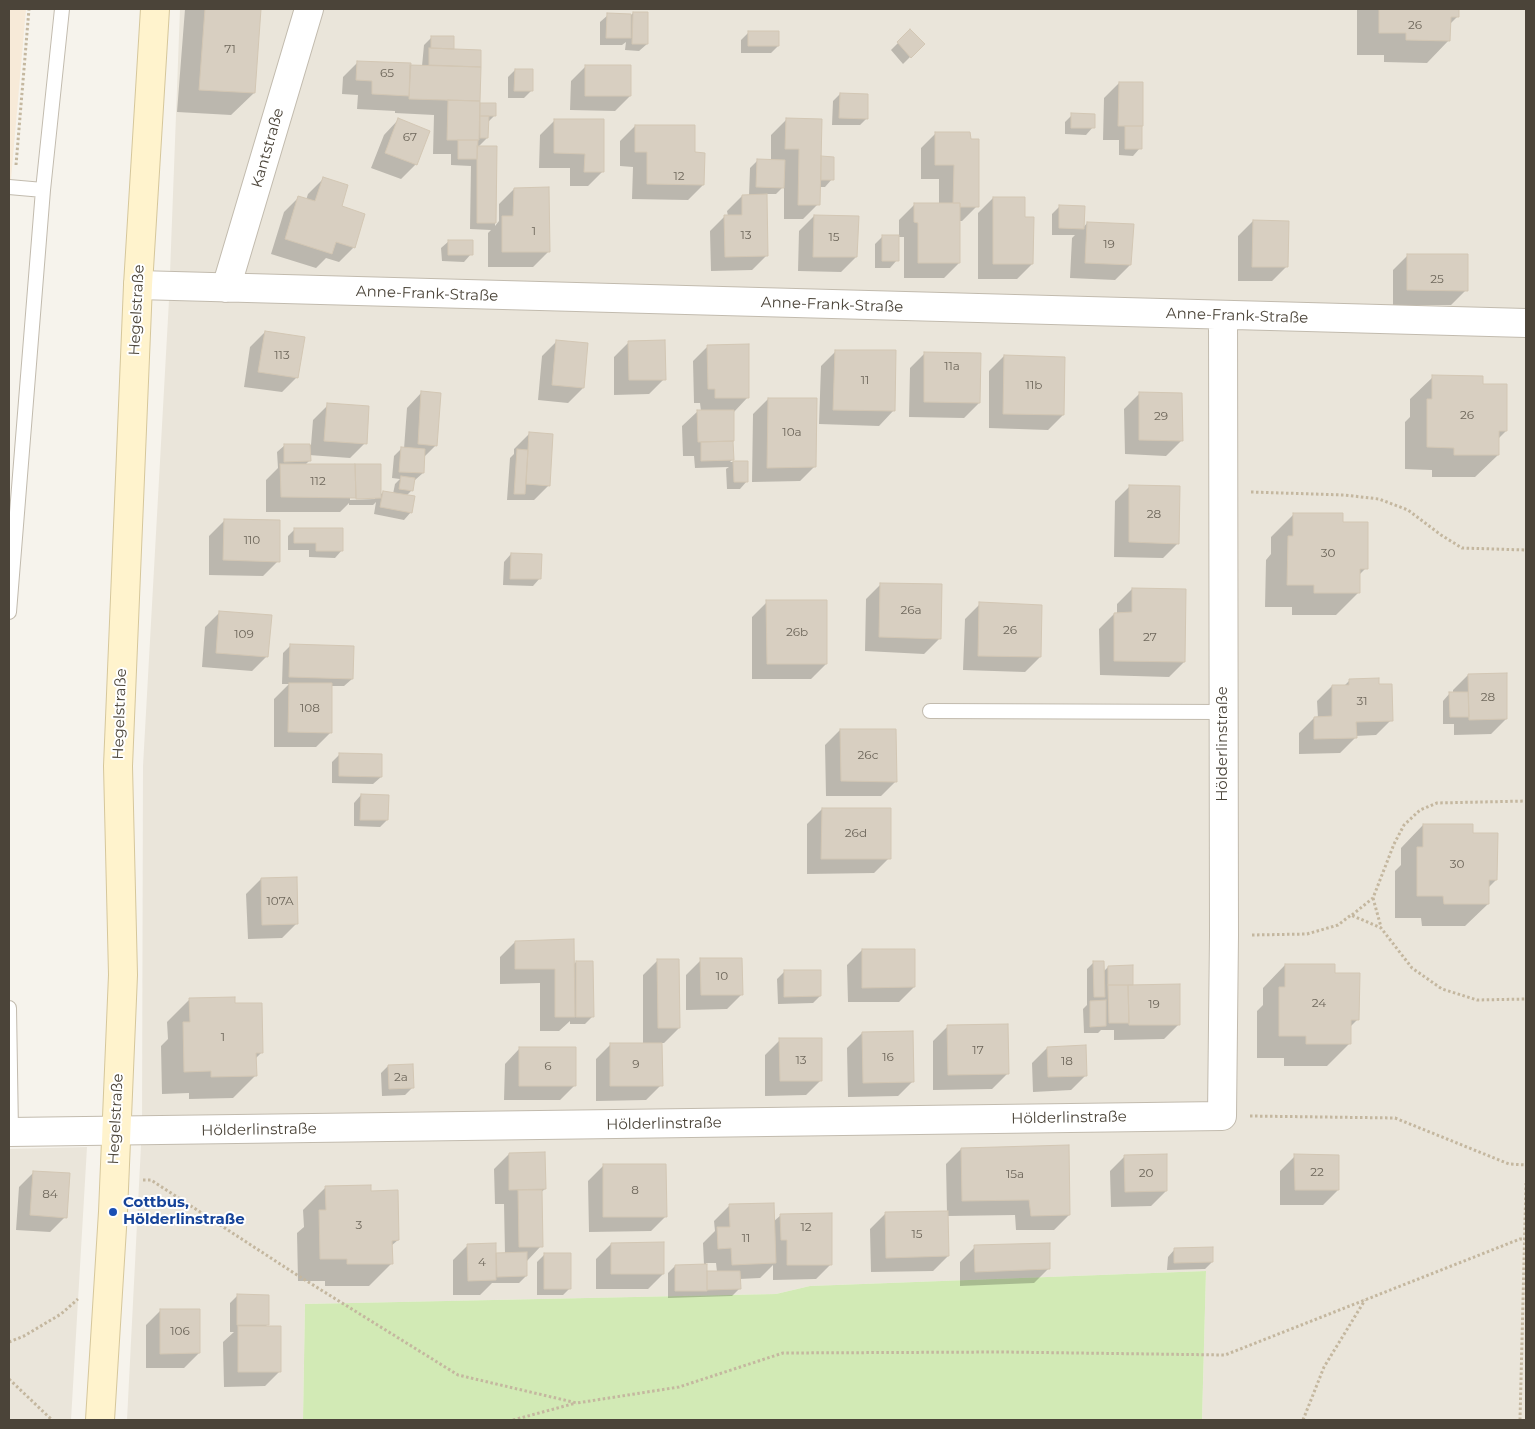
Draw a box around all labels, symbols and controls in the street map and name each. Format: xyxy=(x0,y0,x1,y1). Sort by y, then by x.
house number: 26 xyxy=(1408,18,1422,32)
house number: 71 xyxy=(224,42,236,56)
house number: 65 xyxy=(380,66,394,80)
street label: Kantstraße xyxy=(248,106,288,190)
house number: 67 xyxy=(403,130,417,144)
house number: 12 xyxy=(673,169,685,183)
house number: 1 xyxy=(532,224,536,238)
house number: 13 xyxy=(740,228,752,242)
house number: 15 xyxy=(828,230,840,244)
house number: 19 xyxy=(1103,237,1115,251)
street label: Hegelstraße xyxy=(126,264,148,356)
house number: 25 xyxy=(1430,272,1444,286)
street label: Anne-Frank-Straße xyxy=(355,283,499,305)
street label: Anne-Frank-Straße xyxy=(760,294,904,316)
street label: Anne-Frank-Straße xyxy=(1165,305,1309,327)
house number: 113 xyxy=(274,348,290,362)
house number: 11a xyxy=(944,359,960,373)
house number: 11 xyxy=(861,373,869,387)
house number: 11b xyxy=(1026,378,1042,392)
house number: 26 xyxy=(1460,408,1474,422)
house number: 29 xyxy=(1154,409,1168,423)
house number: 10a xyxy=(782,425,802,439)
house number: 112 xyxy=(310,474,326,488)
house number: 28 xyxy=(1147,507,1161,521)
house number: 110 xyxy=(244,533,260,547)
house number: 30 xyxy=(1321,546,1335,560)
house number: 26a xyxy=(900,603,922,617)
house number: 26 xyxy=(1003,623,1017,637)
house number: 26b xyxy=(786,625,808,639)
house number: 109 xyxy=(234,627,254,641)
house number: 27 xyxy=(1143,630,1157,644)
street label: Hegelstraße xyxy=(109,668,131,760)
street label: Hölderlinstraße xyxy=(1214,686,1232,802)
house number: 28 xyxy=(1481,690,1495,704)
house number: 31 xyxy=(1356,694,1368,708)
house number: 108 xyxy=(300,701,320,715)
house number: 26c xyxy=(858,748,878,762)
house number: 26d xyxy=(845,826,867,840)
house number: 30 xyxy=(1450,857,1464,871)
house number: 107A xyxy=(266,894,294,908)
house number: 10 xyxy=(716,969,728,983)
house number: 24 xyxy=(1312,996,1326,1010)
house number: 19 xyxy=(1148,997,1160,1011)
house number: 1 xyxy=(221,1030,225,1044)
house number: 17 xyxy=(972,1043,984,1057)
house number: 16 xyxy=(882,1050,894,1064)
house number: 13 xyxy=(795,1053,807,1067)
house number: 18 xyxy=(1061,1054,1073,1068)
house number: 9 xyxy=(632,1057,640,1071)
house number: 6 xyxy=(544,1059,552,1073)
house number: 2a xyxy=(394,1070,408,1084)
street label: Hegelstraße xyxy=(105,1073,127,1165)
street label: Hölderlinstraße xyxy=(1011,1108,1127,1128)
street label: Hölderlinstraße xyxy=(606,1114,722,1134)
street label: Hölderlinstraße xyxy=(201,1120,317,1140)
house number: 22 xyxy=(1310,1165,1324,1179)
house number: 20 xyxy=(1139,1166,1153,1180)
house number: 15a xyxy=(1006,1167,1024,1181)
house number: 8 xyxy=(631,1183,639,1197)
house number: 84 xyxy=(42,1187,58,1201)
place label: Cottbus, Hölderlinstraße xyxy=(123,1194,245,1229)
marker: Cottbus, Hölderlinstraße xyxy=(107,1206,119,1218)
house number: 3 xyxy=(356,1218,362,1232)
house number: 12 xyxy=(800,1220,812,1234)
house number: 15 xyxy=(911,1227,923,1241)
house number: 11 xyxy=(742,1231,750,1245)
house number: 4 xyxy=(478,1255,486,1269)
house number: 106 xyxy=(170,1324,190,1338)

